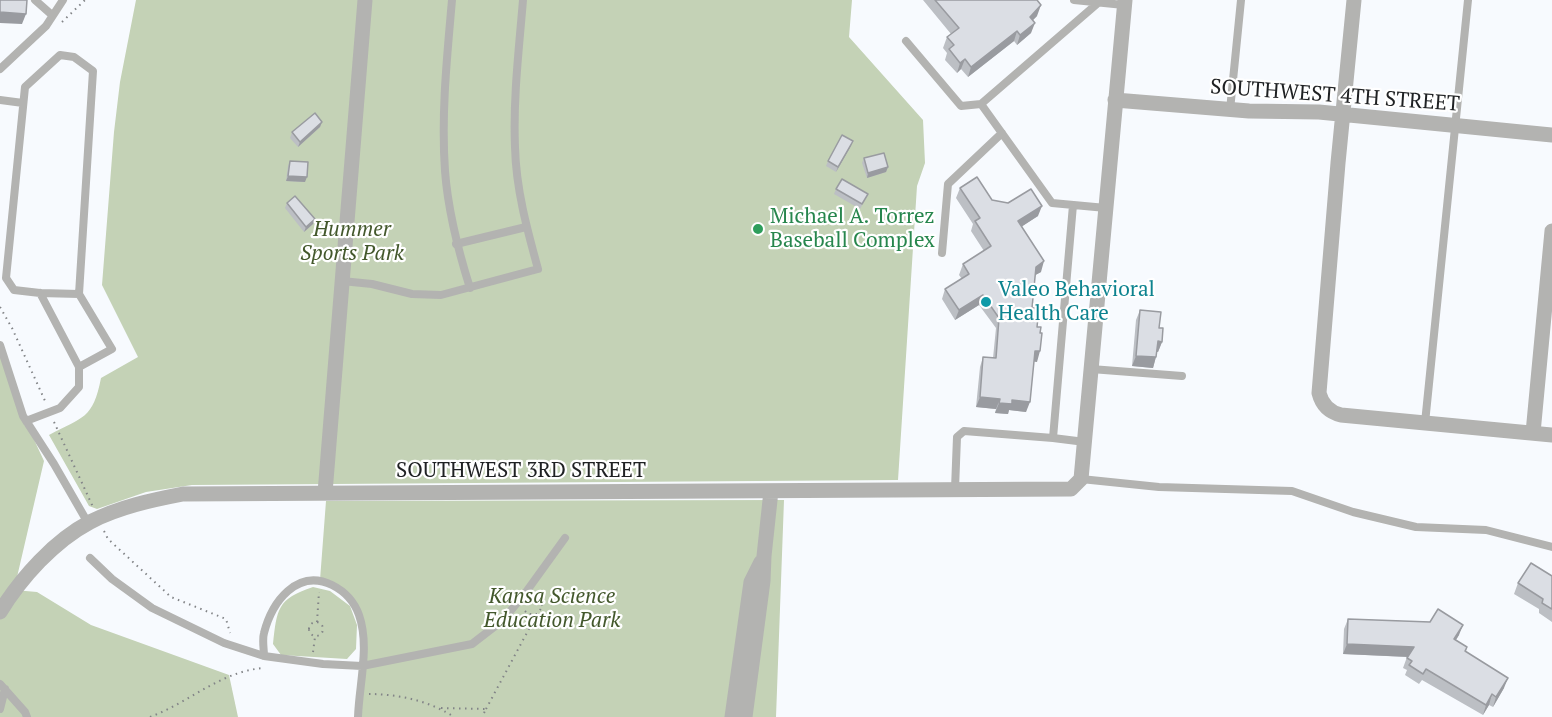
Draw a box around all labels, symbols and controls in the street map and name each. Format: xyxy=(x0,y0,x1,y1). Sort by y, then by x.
street label: SOUTHWEST 4TH STREET xyxy=(1209,75,1461,117)
place label: Michael A. Torrez Baseball Complex xyxy=(770,204,935,254)
park label: Hummer Sports Park xyxy=(300,217,404,267)
marker: Michael A. Torrez Baseball Complex xyxy=(751,222,765,236)
place label: Valeo Behavioral Health Care xyxy=(998,277,1155,327)
marker: Valeo Behavioral Health Care xyxy=(979,295,993,309)
street label: SOUTHWEST 3RD STREET xyxy=(396,458,646,484)
park label: Kansa Science Education Park xyxy=(484,584,620,634)

